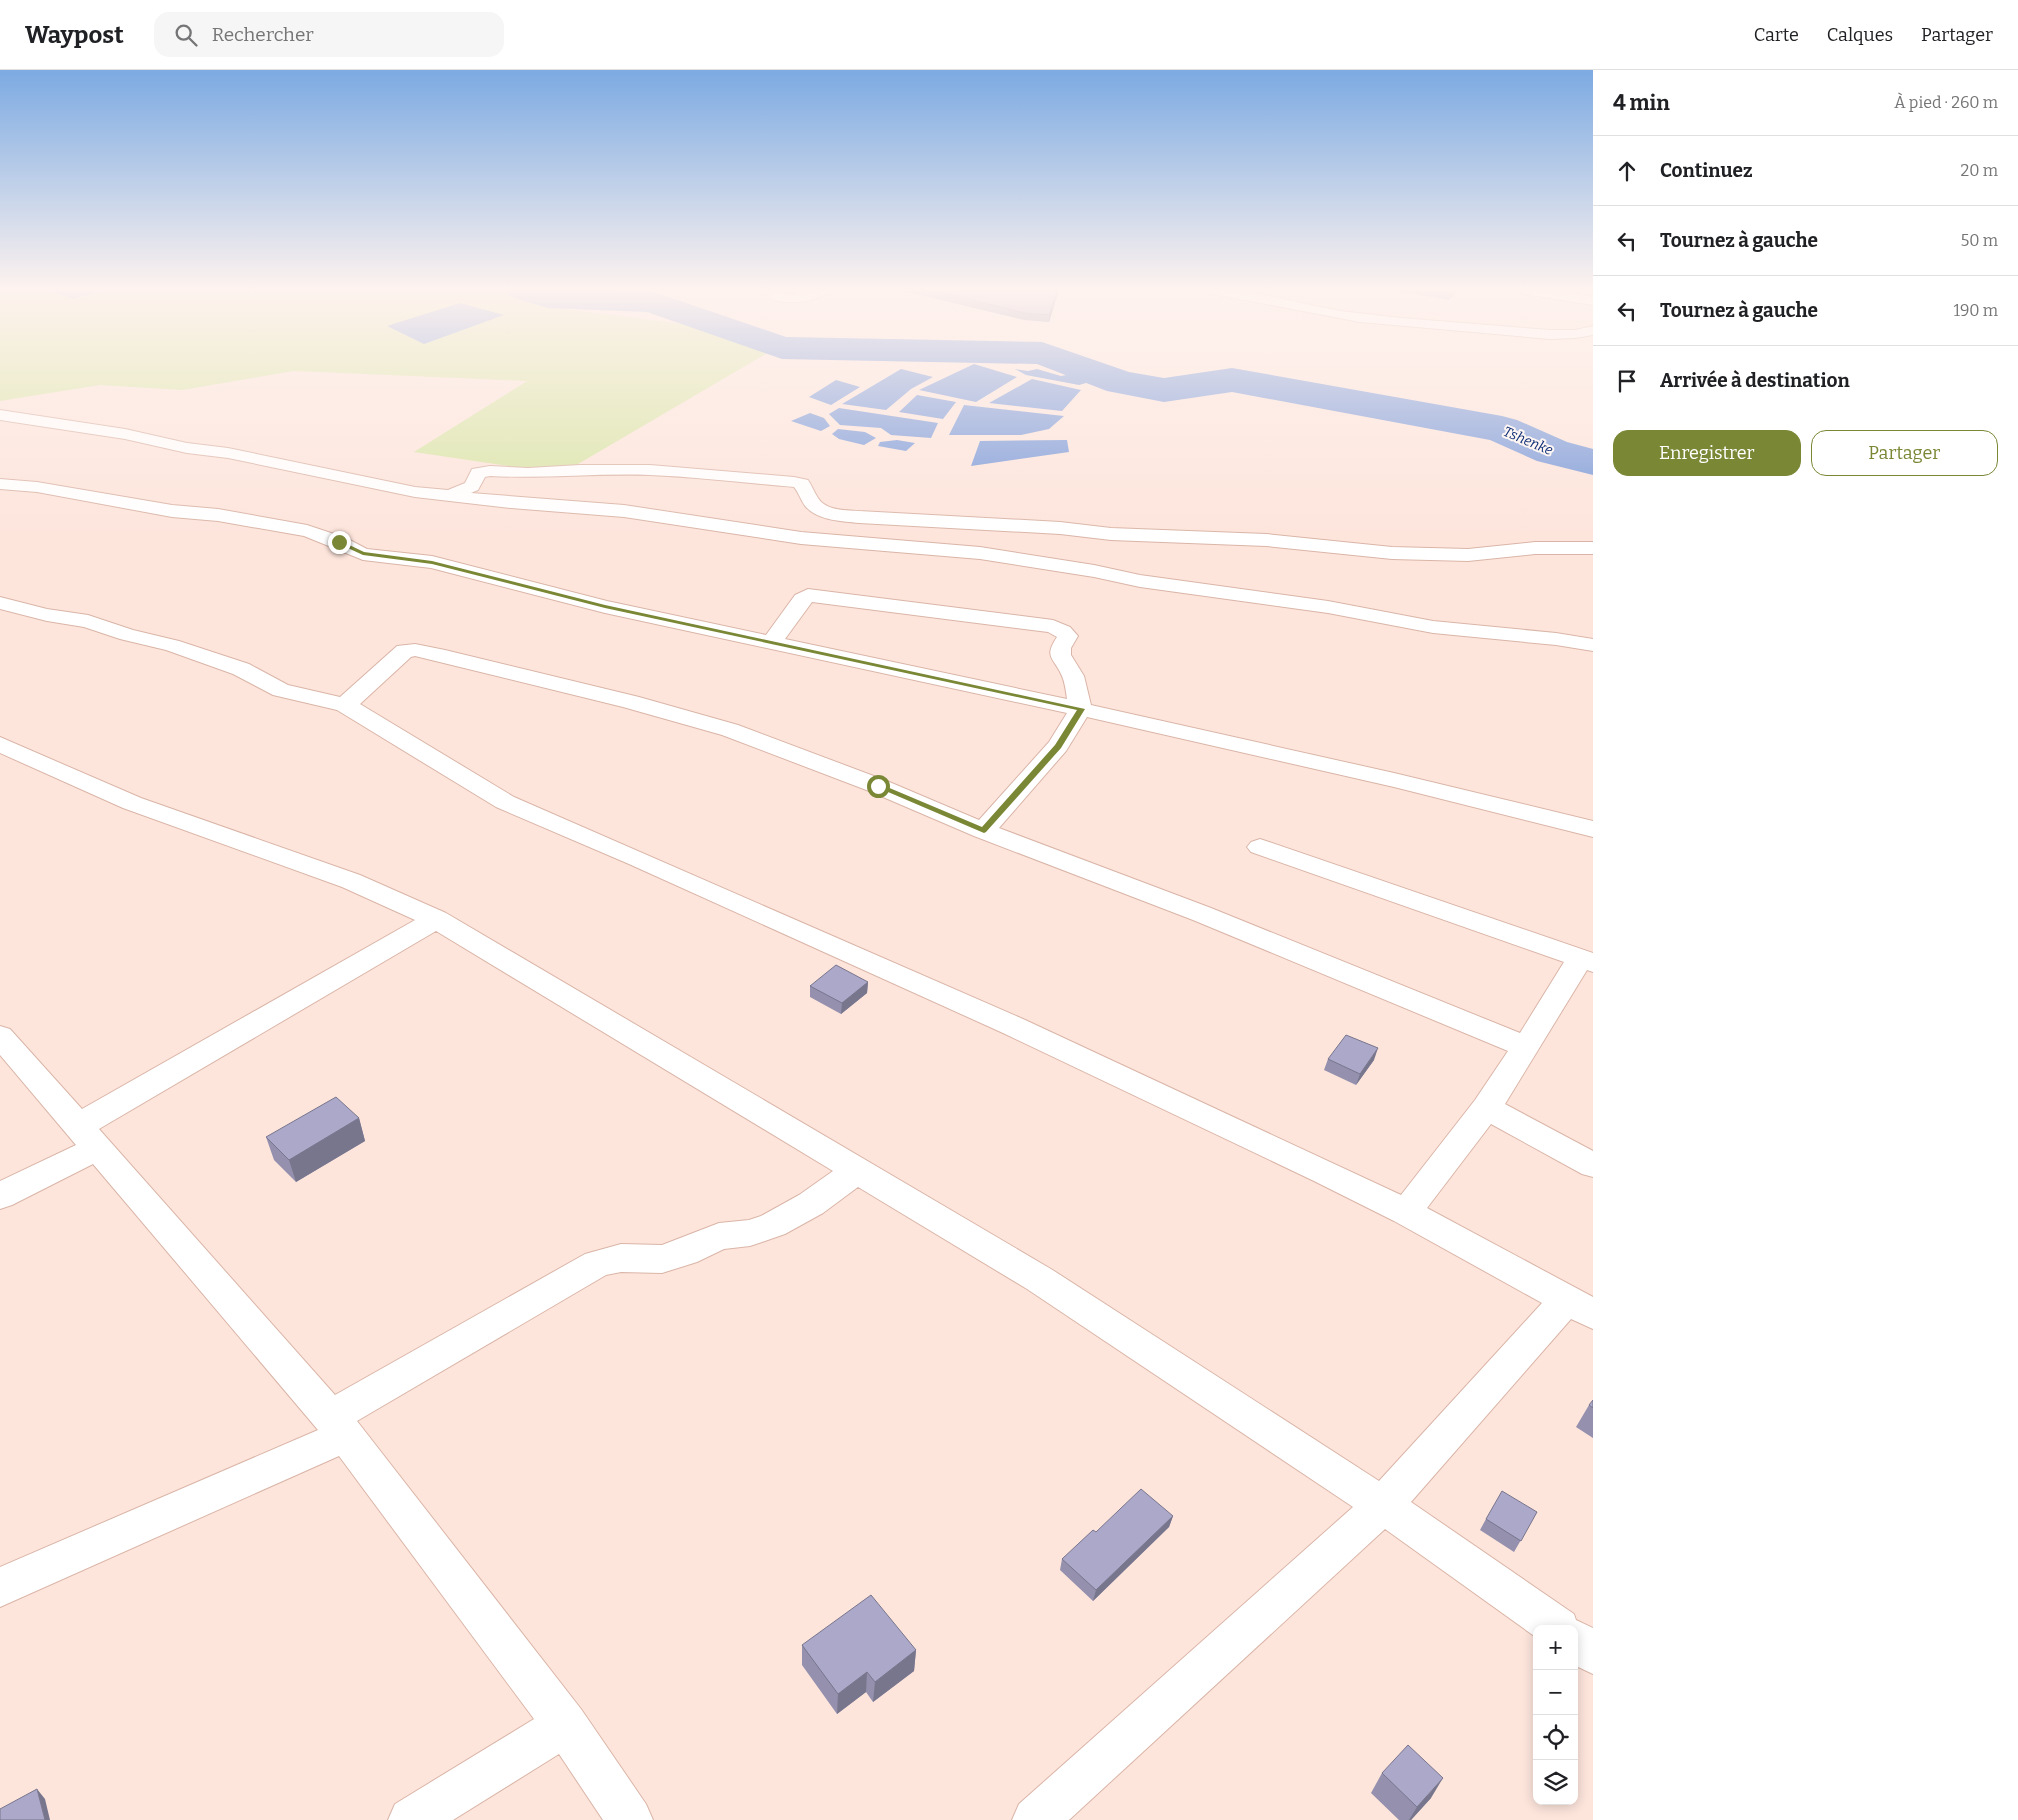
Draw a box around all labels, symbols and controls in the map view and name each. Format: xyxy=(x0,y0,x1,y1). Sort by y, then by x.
search box xyxy=(154,12,504,57)
text: Waypost xyxy=(25,21,124,49)
icon: search xyxy=(172,21,200,49)
text: Rechercher xyxy=(212,23,314,46)
text: Carte xyxy=(1754,24,1799,46)
text: Calques xyxy=(1827,24,1893,46)
text: Partager xyxy=(1921,24,1993,46)
text: 4 min xyxy=(1613,90,1670,116)
text: À pied · 260 m xyxy=(1894,93,1998,112)
icon: ahead xyxy=(1613,157,1641,185)
text: Continuez xyxy=(1660,159,1753,182)
text: 20 m xyxy=(1961,161,1998,180)
icon: left xyxy=(1613,227,1641,255)
text: Tournez à gauche xyxy=(1660,229,1818,252)
text: 50 m xyxy=(1961,231,1998,250)
icon: left xyxy=(1613,297,1641,325)
text: Tournez à gauche xyxy=(1660,299,1818,322)
text: 190 m xyxy=(1953,301,1998,320)
icon: arrive xyxy=(1613,367,1641,395)
text: Arrivée à destination xyxy=(1660,369,1850,392)
water label: Tshenke xyxy=(1501,423,1555,459)
button: Enregistrer xyxy=(1613,430,1801,476)
button: Partager xyxy=(1811,430,1998,476)
route end xyxy=(328,531,351,554)
route start xyxy=(867,775,890,798)
map controls xyxy=(1533,1625,1578,1805)
button: + xyxy=(1533,1625,1578,1670)
button: − xyxy=(1533,1670,1578,1715)
button: locate xyxy=(1533,1715,1578,1760)
button: layers xyxy=(1533,1760,1578,1805)

